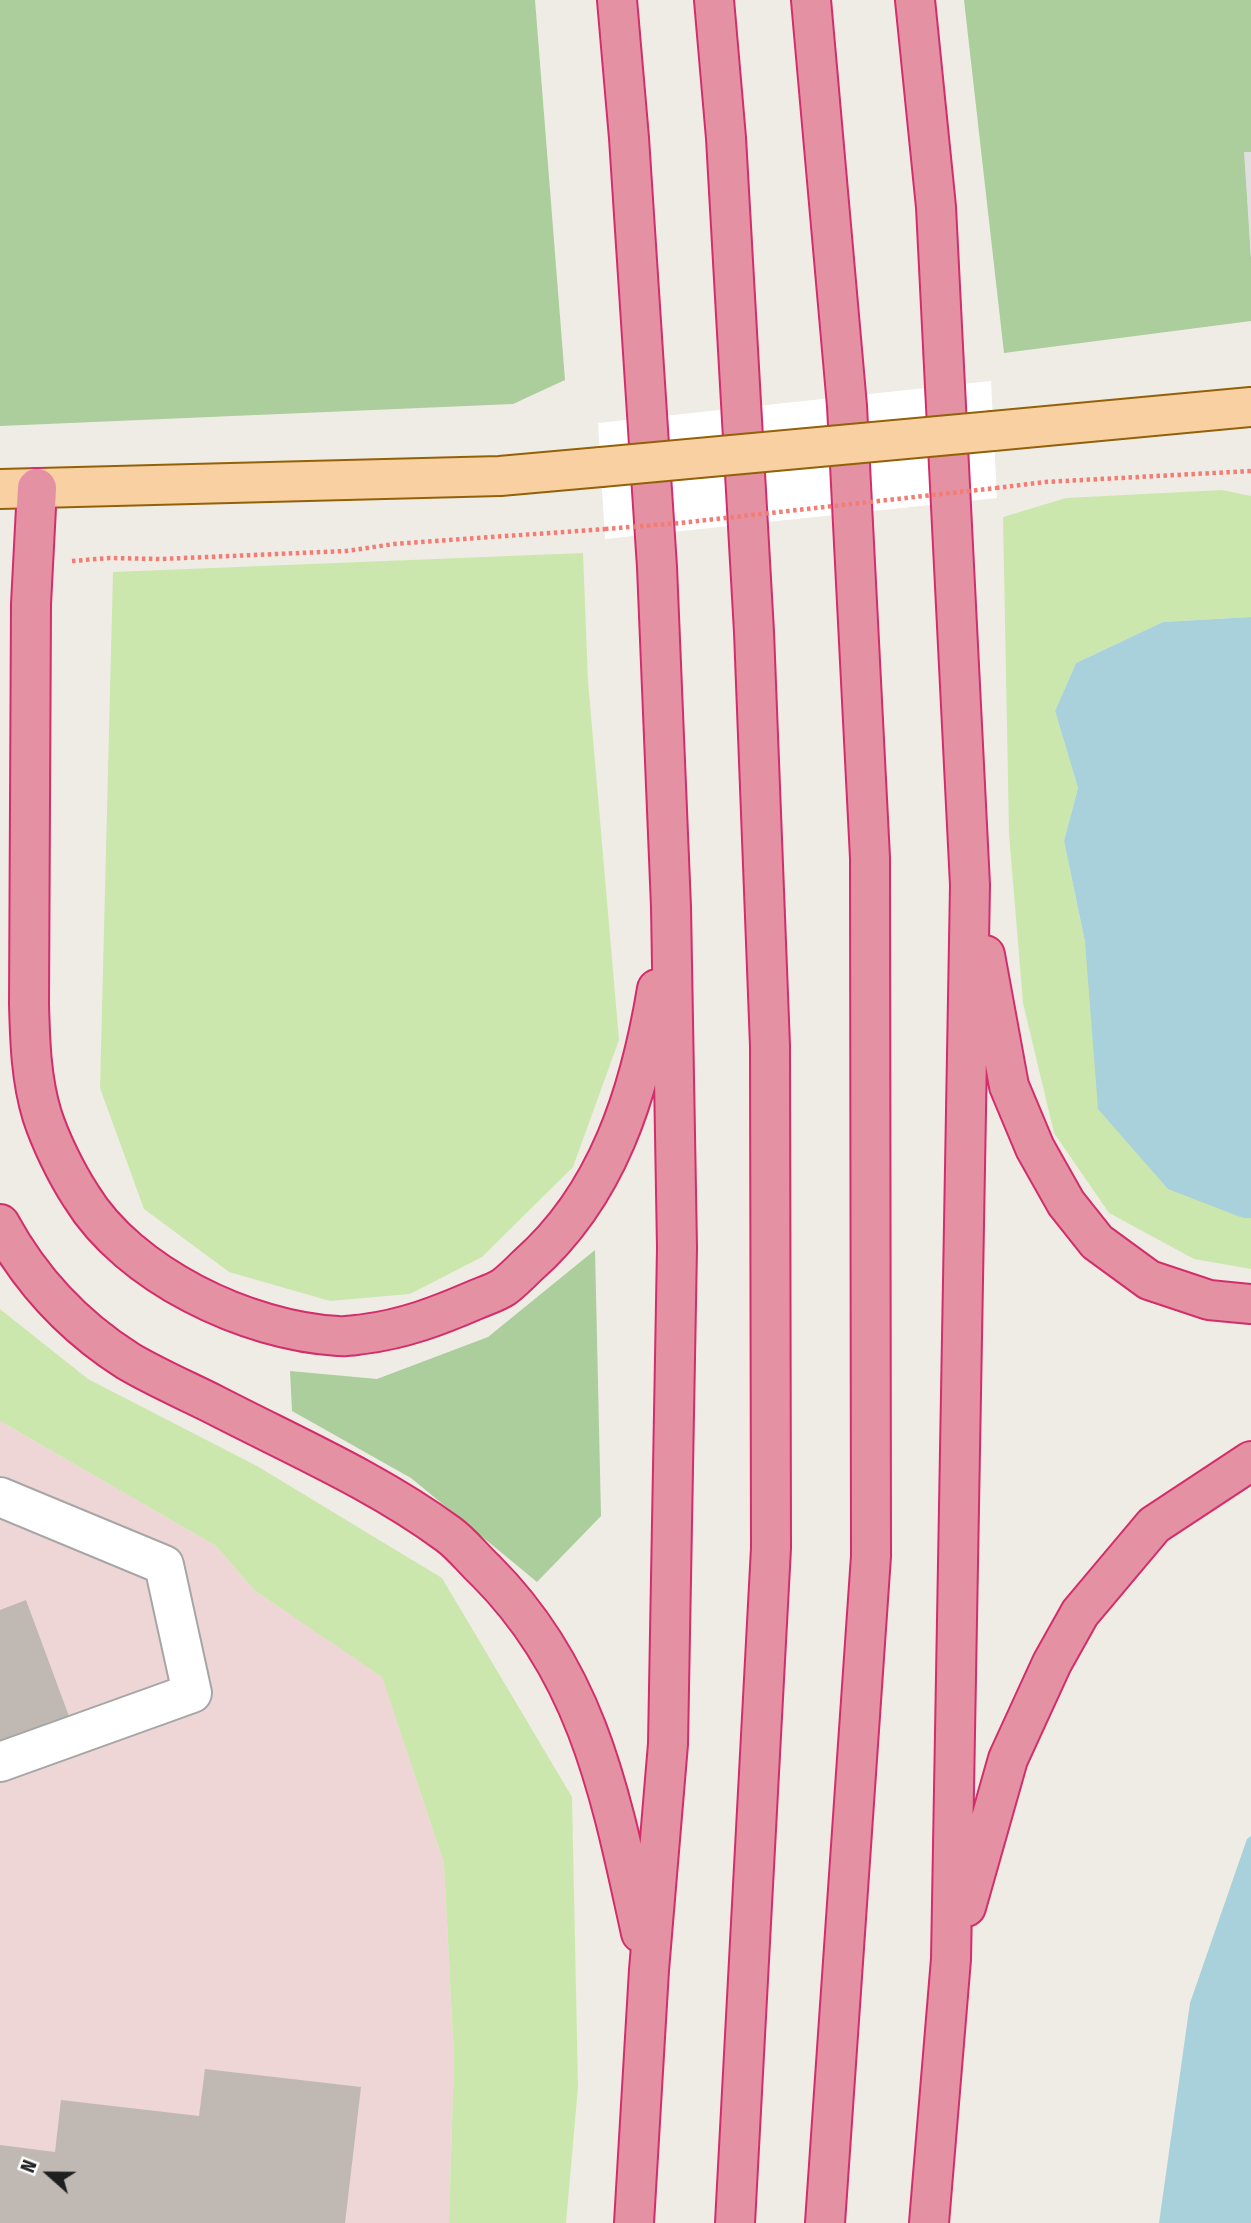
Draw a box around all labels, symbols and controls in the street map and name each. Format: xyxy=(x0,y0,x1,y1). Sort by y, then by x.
north arrow xyxy=(14,2139,84,2209)
text: N xyxy=(16,2157,42,2176)

